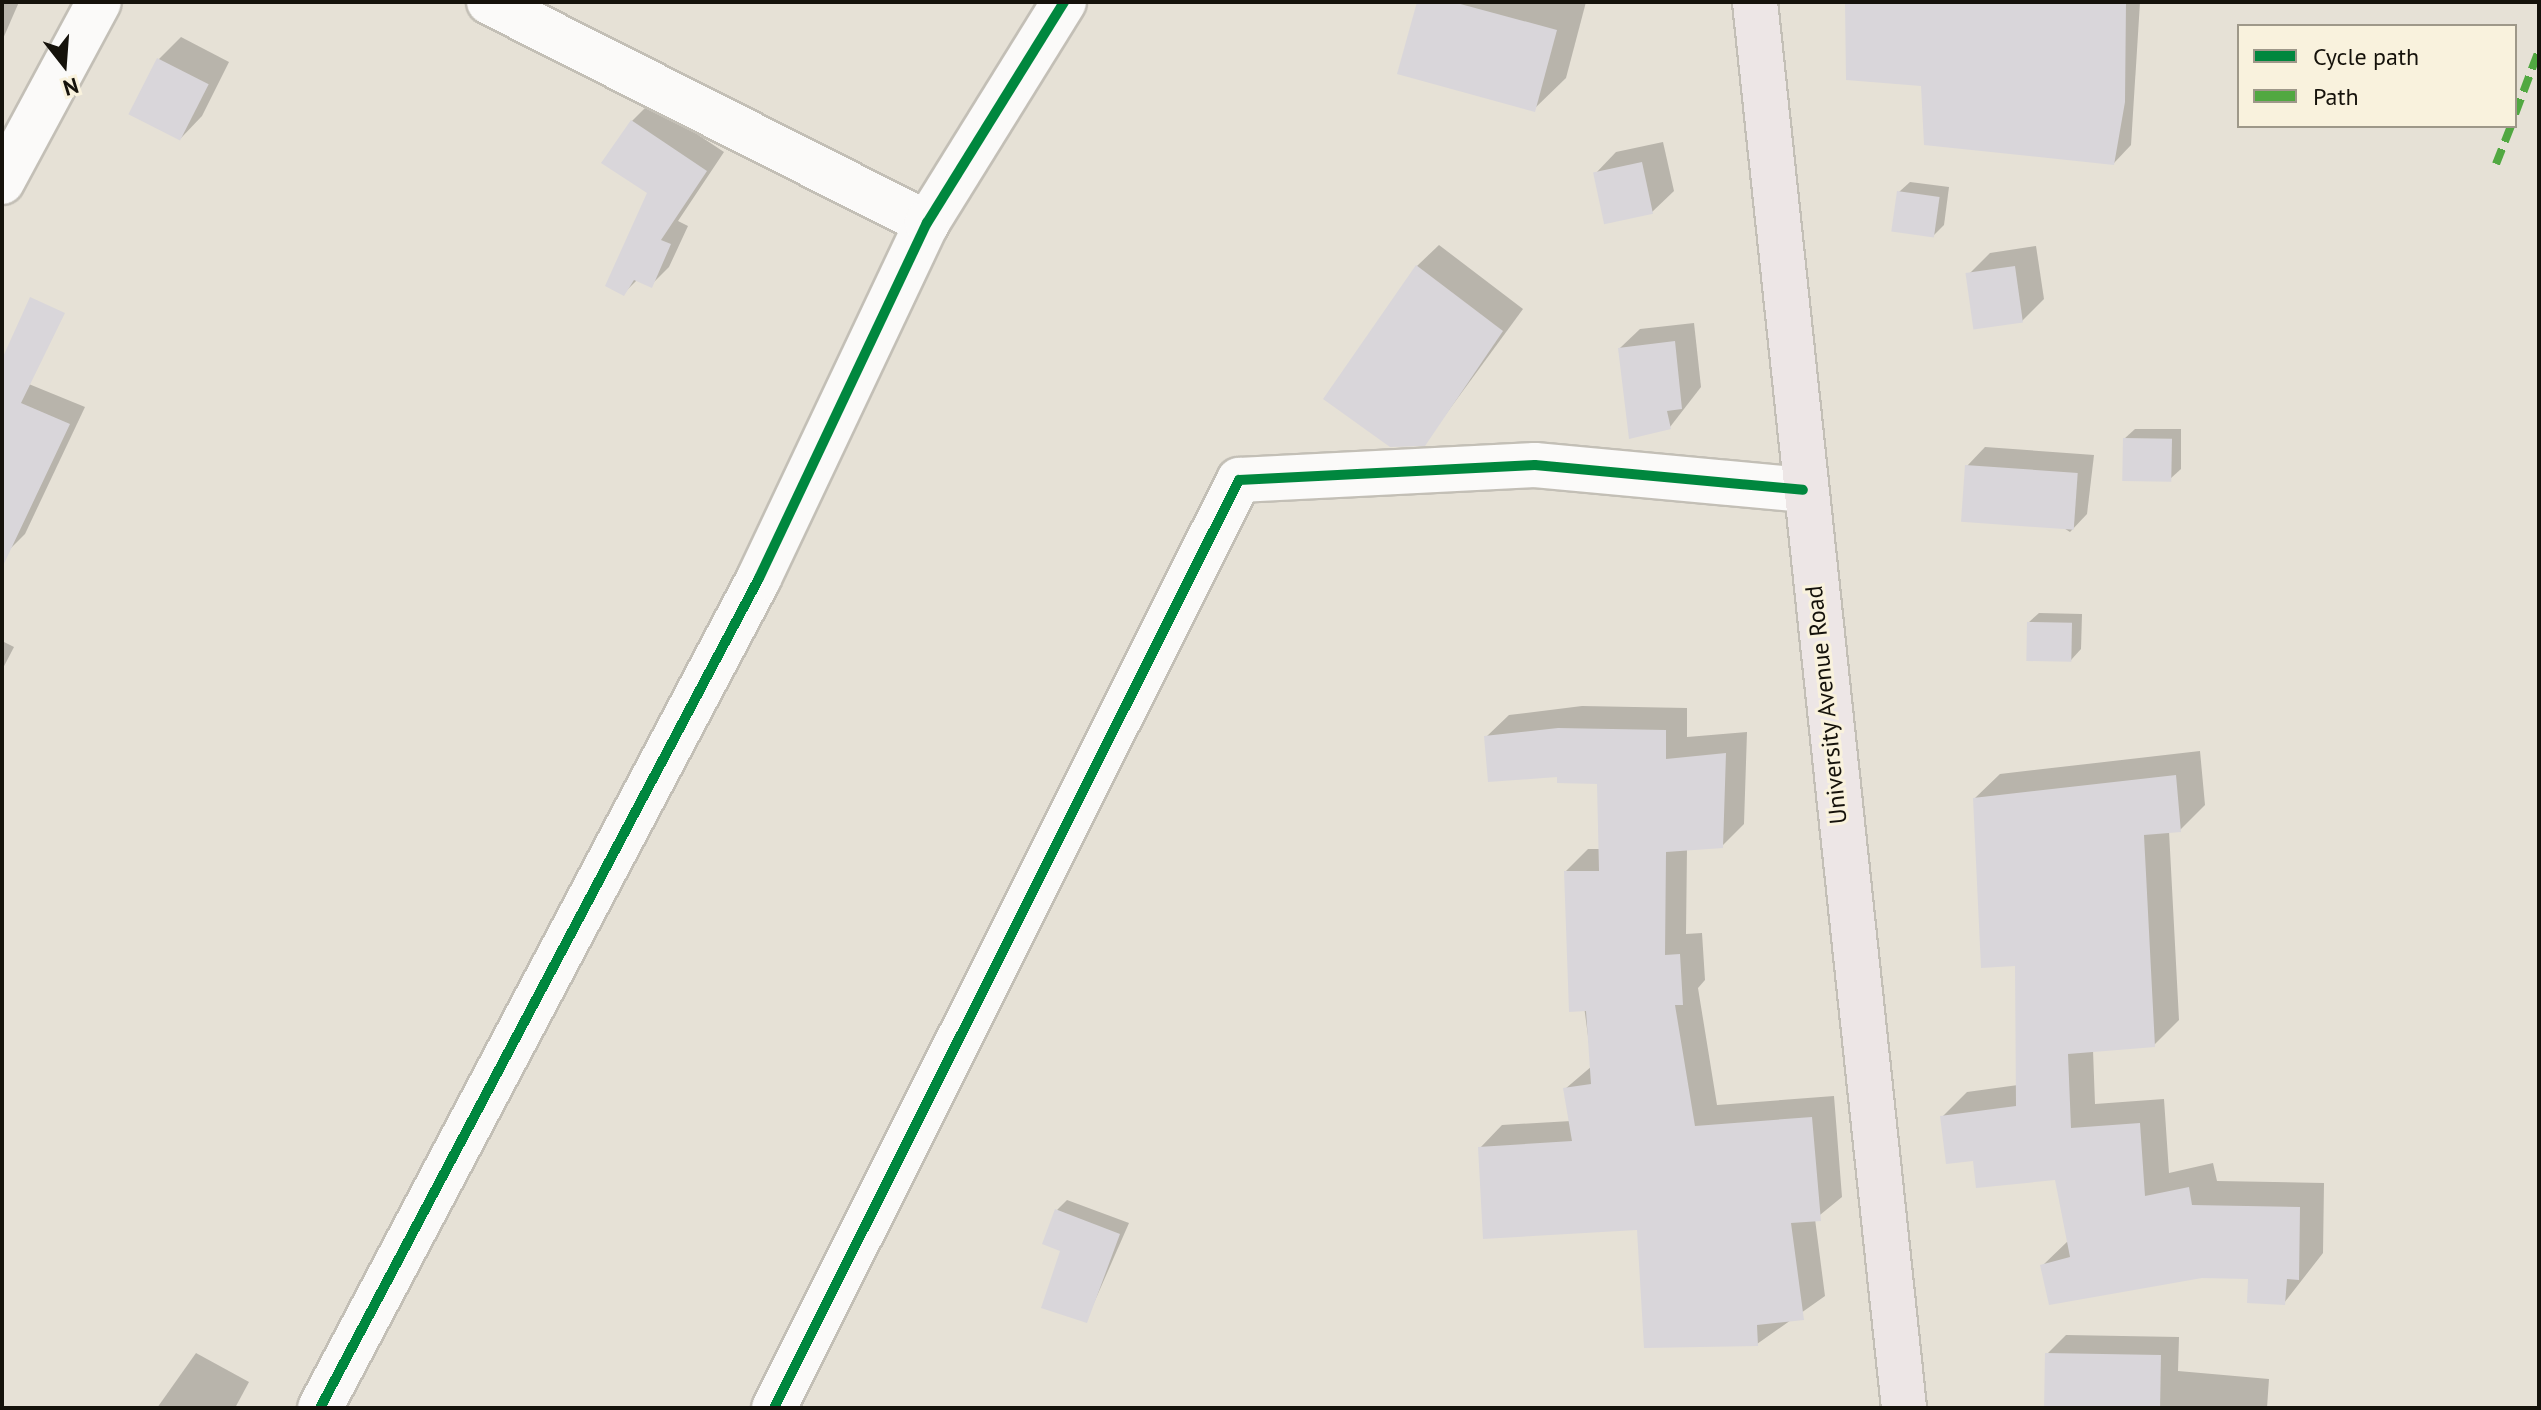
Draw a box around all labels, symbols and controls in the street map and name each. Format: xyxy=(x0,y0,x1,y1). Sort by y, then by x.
north arrow xyxy=(24,24,104,104)
legend xyxy=(2237,24,2517,128)
text: Cycle path xyxy=(2313,41,2419,72)
text: N xyxy=(60,71,82,102)
text: Path xyxy=(2313,81,2359,112)
street label: University Avenue Road xyxy=(1799,584,1853,826)

